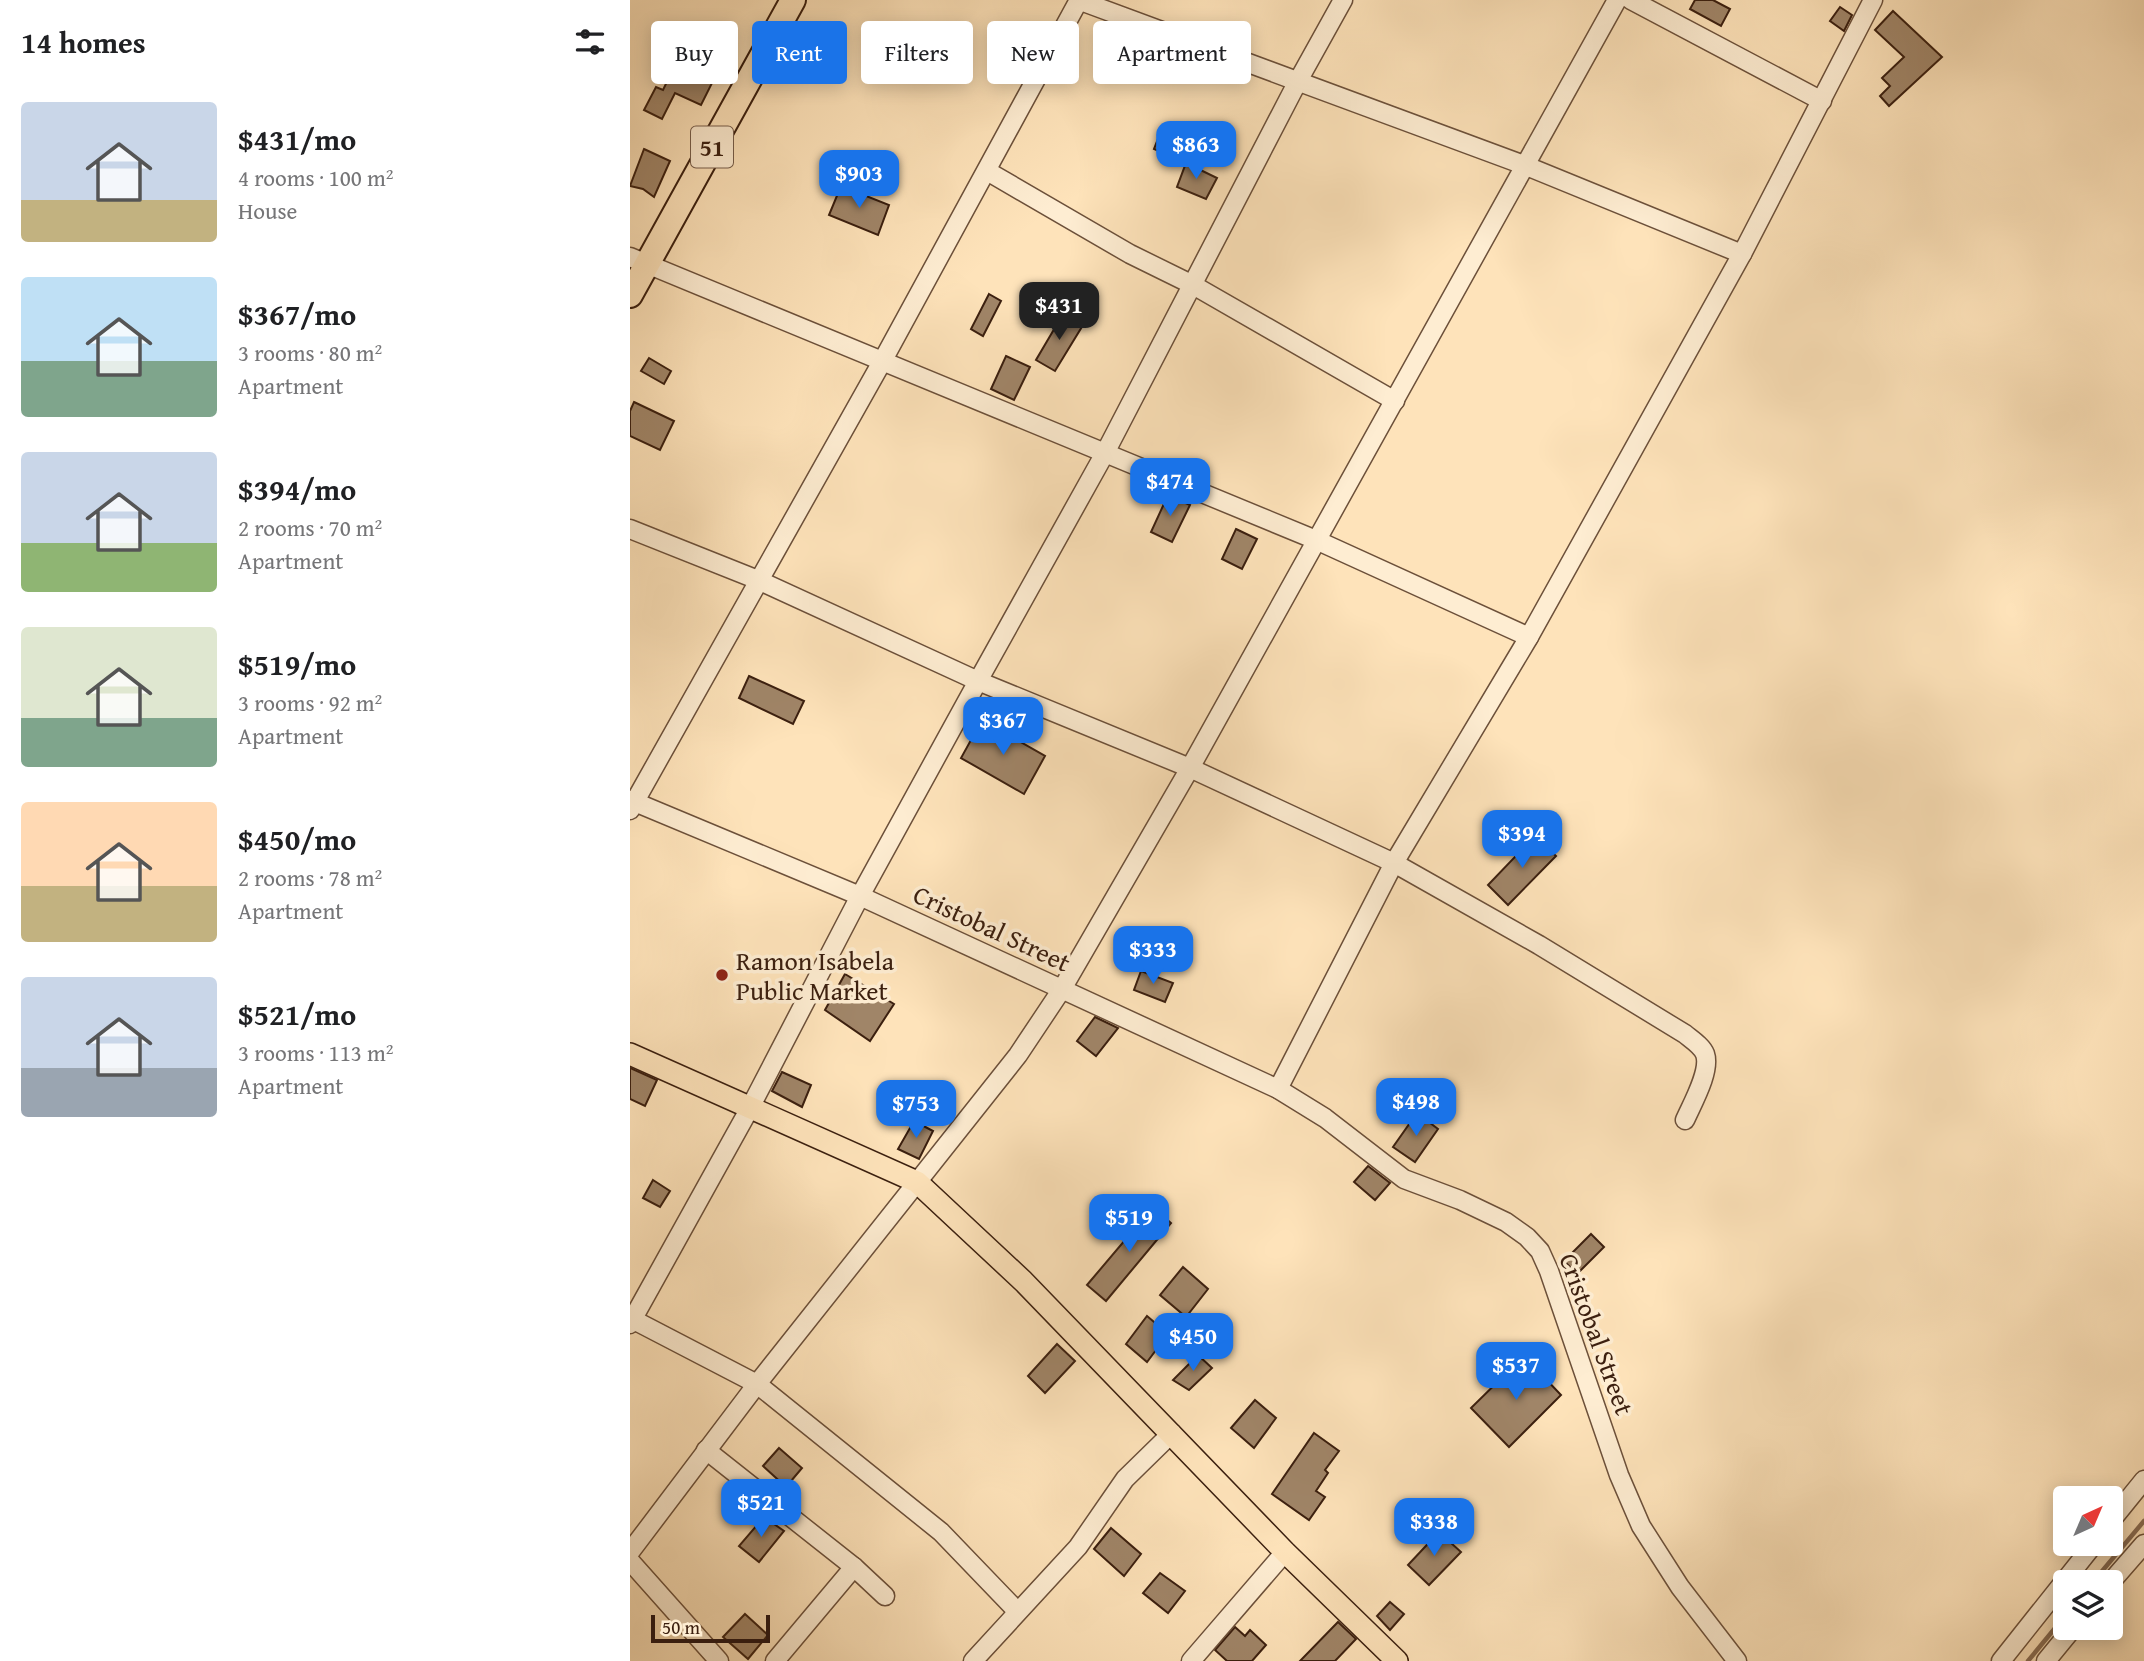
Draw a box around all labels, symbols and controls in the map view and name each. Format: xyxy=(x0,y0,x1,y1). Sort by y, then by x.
text: 14 homes xyxy=(21,20,146,64)
chip: Buy xyxy=(651,21,738,84)
chip: Rent xyxy=(752,21,847,84)
chip: Filters xyxy=(861,21,973,84)
chip: New xyxy=(987,21,1079,84)
chip: Apartment xyxy=(1093,21,1251,84)
icon: filters xyxy=(571,23,609,61)
text: $431/mo xyxy=(238,117,356,161)
pin: $863 xyxy=(1155,122,1237,181)
road number: 51 xyxy=(691,127,733,168)
text: $863 xyxy=(1172,127,1220,160)
icon: home xyxy=(77,130,161,214)
pin: $903 xyxy=(818,150,900,210)
text: $903 xyxy=(835,156,883,189)
text: 4 rooms · 100 m² xyxy=(238,161,393,194)
text: House xyxy=(238,194,297,227)
pin: $431 xyxy=(1018,282,1100,342)
text: $431 xyxy=(1035,288,1083,321)
text: $367/mo xyxy=(238,292,356,336)
icon: home xyxy=(77,305,161,389)
text: 3 rooms · 80 m² xyxy=(238,336,382,369)
text: Apartment xyxy=(238,369,343,402)
pin: $474 xyxy=(1129,458,1211,518)
text: $474 xyxy=(1146,464,1194,497)
text: $394/mo xyxy=(238,467,356,511)
icon: home xyxy=(77,480,161,564)
text: 2 rooms · 70 m² xyxy=(238,511,382,544)
text: Apartment xyxy=(238,544,343,577)
text: $519/mo xyxy=(238,642,356,686)
icon: home xyxy=(77,655,161,739)
text: 3 rooms · 92 m² xyxy=(238,686,382,719)
pin: $367 xyxy=(962,698,1044,757)
text: $367 xyxy=(979,703,1027,736)
text: Apartment xyxy=(238,719,343,752)
pin: $394 xyxy=(1481,810,1563,870)
text: $394 xyxy=(1498,816,1546,849)
text: $450/mo xyxy=(238,817,356,861)
icon: home xyxy=(77,830,161,914)
text: 2 rooms · 78 m² xyxy=(238,861,382,894)
street label: Cristobal Street xyxy=(907,875,1077,981)
text: Apartment xyxy=(238,894,343,927)
pin: $333 xyxy=(1112,926,1194,986)
text: $333 xyxy=(1129,932,1177,965)
place label: Ramon Isabela Public Market xyxy=(736,941,895,1010)
marker: Ramon Isabela Public Market xyxy=(714,967,730,983)
text: $521/mo xyxy=(238,992,356,1036)
icon: home xyxy=(77,1005,161,1089)
text: 3 rooms · 113 m² xyxy=(238,1036,393,1069)
text: Apartment xyxy=(238,1069,343,1102)
pin: $498 xyxy=(1375,1078,1457,1138)
pin: $753 xyxy=(875,1080,957,1140)
text: $498 xyxy=(1392,1084,1440,1117)
text: $753 xyxy=(892,1086,940,1119)
pin: $519 xyxy=(1088,1194,1170,1254)
text: $519 xyxy=(1105,1200,1153,1233)
street label: Cristobal Street xyxy=(1550,1248,1644,1420)
pin: $450 xyxy=(1152,1314,1234,1373)
text: $450 xyxy=(1169,1319,1217,1352)
pin: $537 xyxy=(1475,1342,1557,1402)
text: $537 xyxy=(1492,1348,1540,1381)
pin: $521 xyxy=(720,1480,802,1539)
text: $521 xyxy=(737,1485,785,1518)
north arrow xyxy=(2053,1486,2123,1556)
map controls xyxy=(2053,1486,2123,1640)
pin: $338 xyxy=(1393,1498,1475,1558)
text: $338 xyxy=(1410,1504,1458,1537)
button: layers xyxy=(2053,1570,2123,1640)
scale bar xyxy=(651,1612,770,1644)
text: 50 m xyxy=(662,1613,700,1641)

